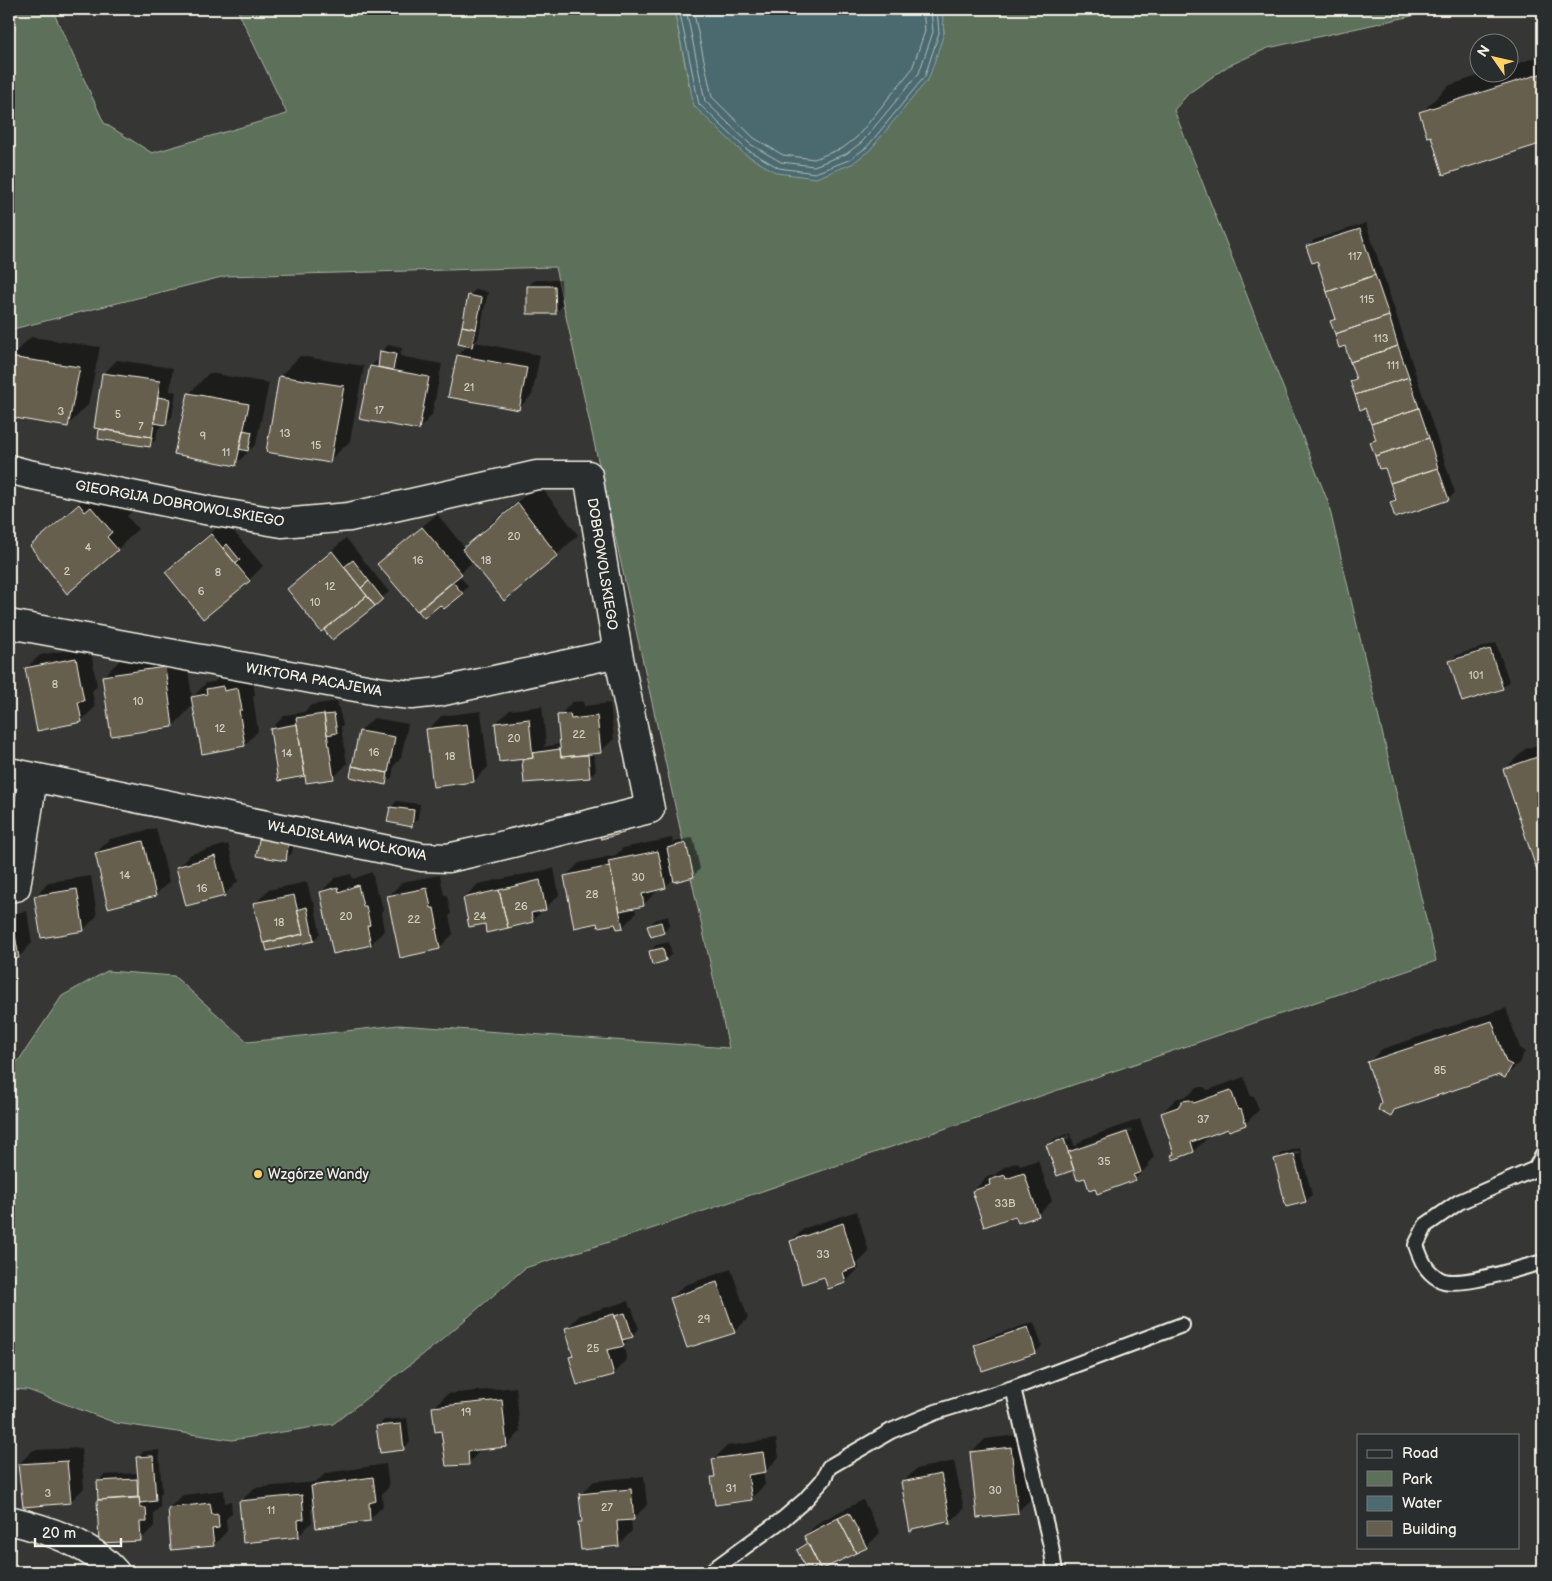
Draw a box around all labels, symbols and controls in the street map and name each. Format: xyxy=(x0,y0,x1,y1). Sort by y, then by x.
north arrow xyxy=(1470,32,1520,82)
text: N xyxy=(1474,42,1494,60)
house number: 117 xyxy=(1348,250,1363,263)
house number: 115 xyxy=(1360,293,1374,306)
house number: 113 xyxy=(1373,332,1389,345)
house number: 111 xyxy=(1387,359,1399,372)
house number: 21 xyxy=(464,381,474,394)
house number: 17 xyxy=(374,404,384,417)
house number: 3 xyxy=(58,405,65,418)
house number: 5 xyxy=(115,408,121,421)
house number: 7 xyxy=(138,420,144,433)
house number: 13 xyxy=(279,427,291,440)
house number: 9 xyxy=(200,430,206,443)
house number: 15 xyxy=(311,439,321,452)
house number: 11 xyxy=(222,446,230,459)
street label: GIEORGIJA DOBROWOLSKIEGO xyxy=(74,477,286,530)
street label: DOBROWOLSKIEGO xyxy=(584,497,621,632)
house number: 20 xyxy=(508,530,521,543)
house number: 4 xyxy=(85,541,92,554)
house number: 16 xyxy=(413,554,424,567)
house number: 18 xyxy=(481,554,491,567)
house number: 2 xyxy=(64,565,71,578)
house number: 8 xyxy=(215,566,221,579)
house number: 12 xyxy=(325,580,336,593)
house number: 6 xyxy=(198,585,205,598)
house number: 10 xyxy=(310,596,321,609)
street label: WIKTORA PACAJEWA xyxy=(244,659,384,700)
house number: 101 xyxy=(1469,669,1483,682)
house number: 8 xyxy=(52,678,58,691)
house number: 10 xyxy=(133,695,144,708)
house number: 12 xyxy=(215,722,226,735)
house number: 22 xyxy=(573,728,586,741)
house number: 20 xyxy=(508,732,521,745)
house number: 16 xyxy=(369,746,380,759)
house number: 14 xyxy=(282,747,293,760)
house number: 18 xyxy=(445,750,455,763)
street label: WŁADISŁAWA WOŁKOWA xyxy=(266,817,429,864)
house number: 14 xyxy=(120,869,131,882)
house number: 30 xyxy=(631,871,645,884)
house number: 16 xyxy=(197,882,208,895)
house number: 28 xyxy=(586,888,598,901)
house number: 26 xyxy=(514,900,528,913)
house number: 20 xyxy=(340,910,353,923)
house number: 24 xyxy=(473,910,487,923)
house number: 22 xyxy=(408,913,421,926)
house number: 18 xyxy=(274,916,284,929)
house number: 85 xyxy=(1434,1064,1446,1077)
house number: 37 xyxy=(1197,1113,1210,1126)
house number: 35 xyxy=(1097,1155,1111,1168)
place label: Wzgórze Wandy xyxy=(268,1166,369,1183)
marker: Wzgórze Wandy xyxy=(252,1168,264,1180)
house number: 33B xyxy=(994,1197,1016,1210)
house number: 33 xyxy=(816,1248,830,1261)
house number: 29 xyxy=(698,1313,710,1326)
house number: 25 xyxy=(587,1342,599,1355)
house number: 19 xyxy=(461,1406,471,1419)
legend xyxy=(1357,1434,1520,1548)
text: Road xyxy=(1402,1444,1438,1463)
text: Park xyxy=(1402,1470,1433,1489)
house number: 31 xyxy=(725,1482,737,1495)
house number: 30 xyxy=(988,1484,1002,1497)
house number: 3 xyxy=(45,1487,52,1500)
text: Water xyxy=(1402,1494,1442,1513)
house number: 27 xyxy=(601,1501,614,1514)
house number: 11 xyxy=(267,1504,275,1517)
scale bar xyxy=(35,1516,121,1548)
text: Building xyxy=(1402,1520,1457,1539)
text: 20 m xyxy=(42,1524,76,1543)

